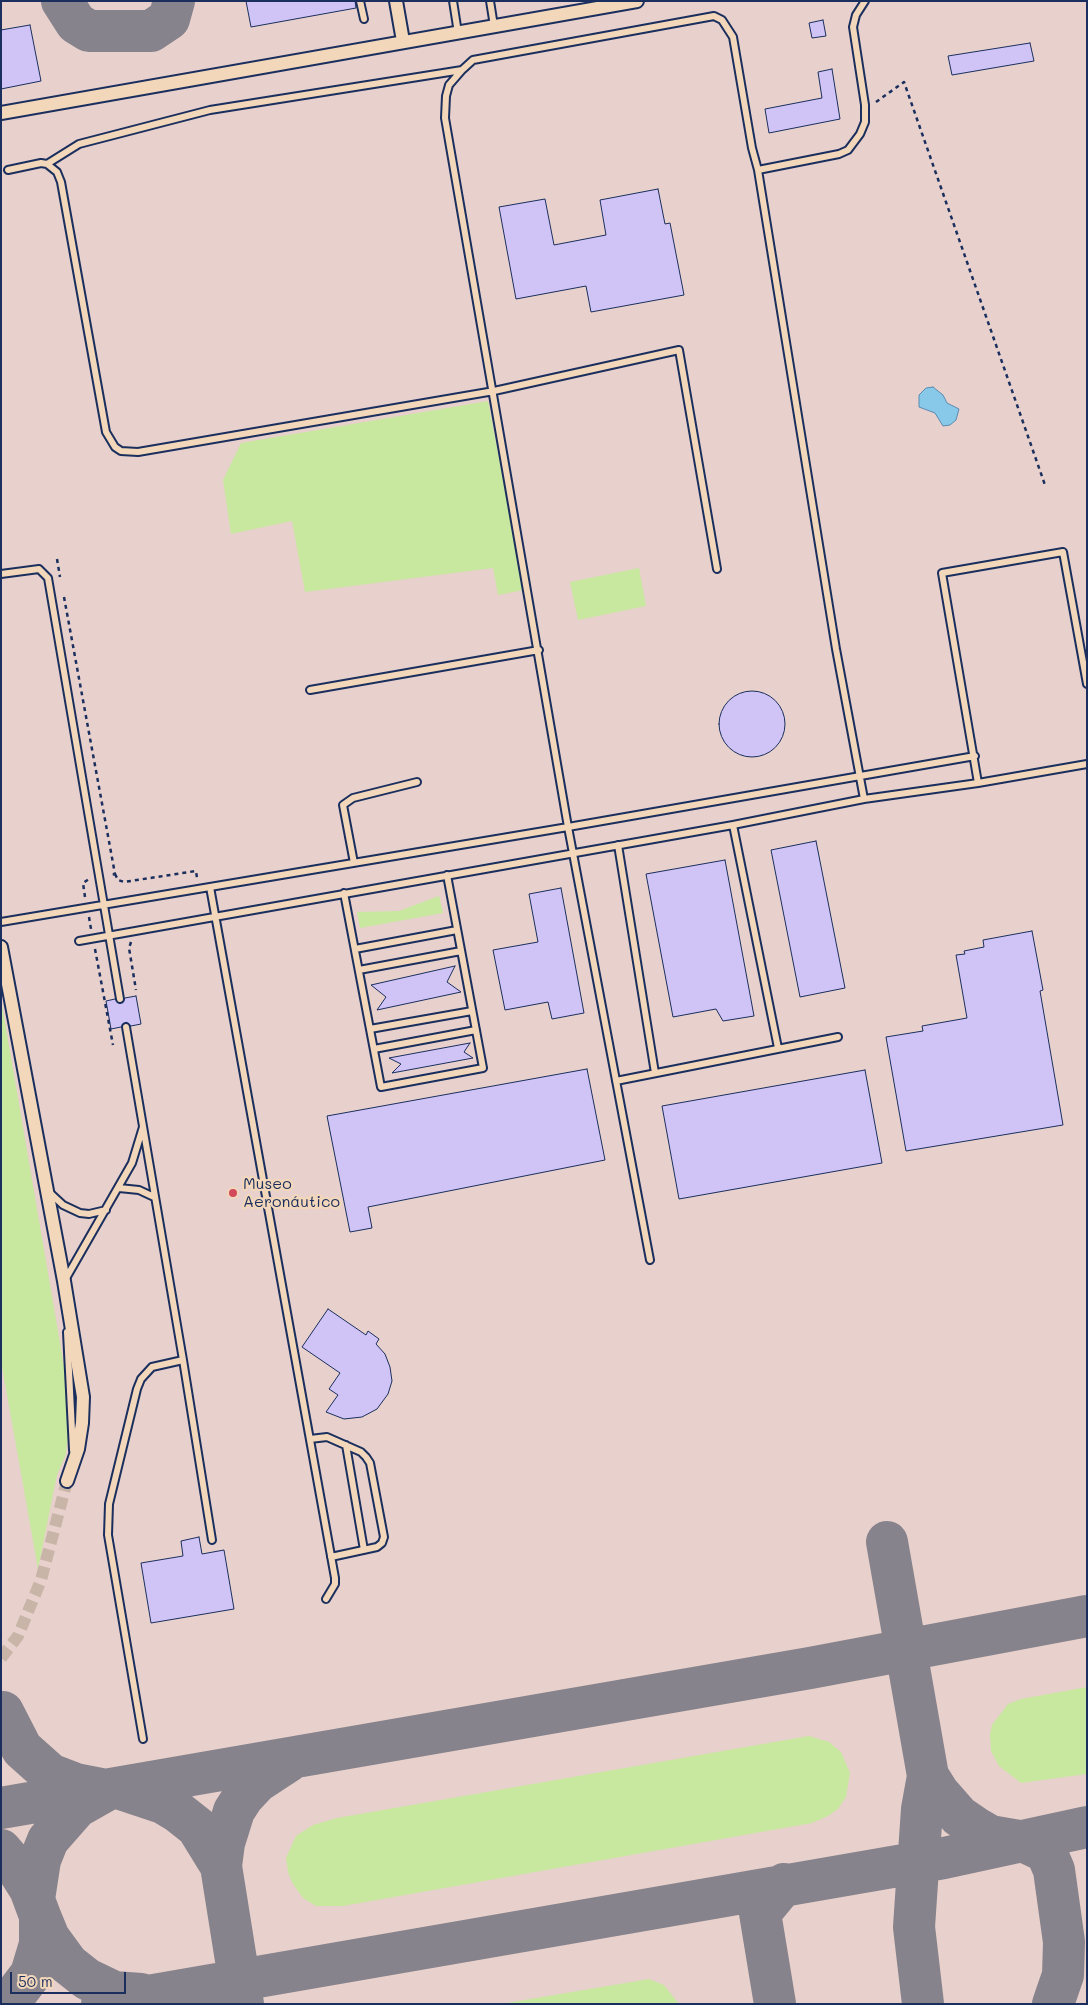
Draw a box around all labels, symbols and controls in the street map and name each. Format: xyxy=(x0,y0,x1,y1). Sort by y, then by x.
place label: Museo Aeronáutico xyxy=(243,1174,340,1212)
marker: Museo Aeronáutico xyxy=(227,1187,239,1199)
scale bar xyxy=(12,1962,129,1994)
text: 50 m xyxy=(18,1971,53,1991)

